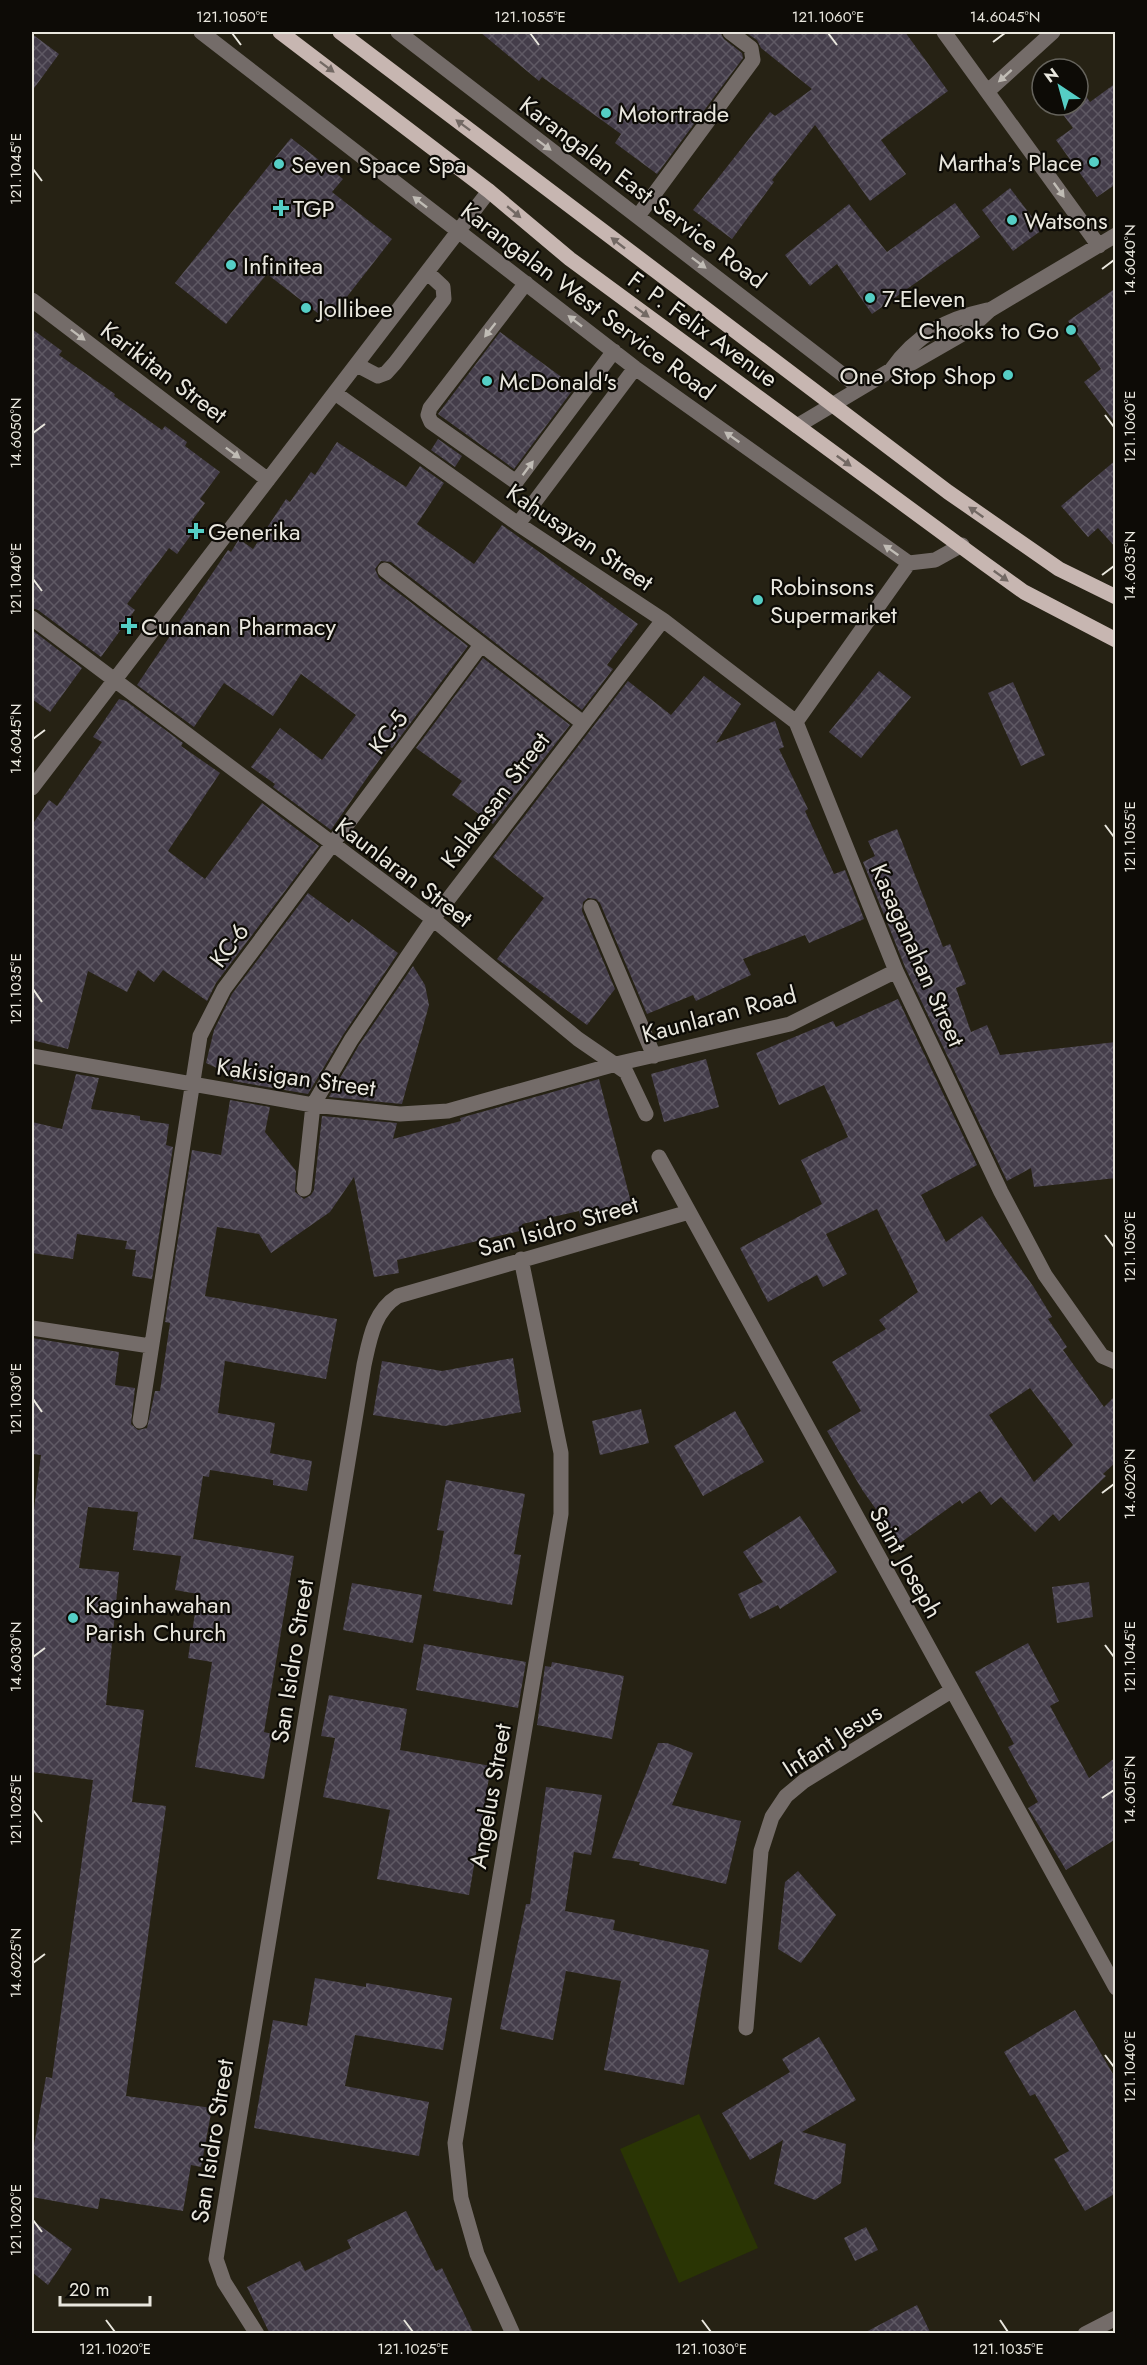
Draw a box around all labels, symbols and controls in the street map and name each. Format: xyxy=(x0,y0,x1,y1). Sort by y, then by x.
text: 121.1050°E xyxy=(196,6,268,28)
text: 121.1055°E xyxy=(494,6,566,28)
text: 121.1060°E xyxy=(792,6,864,28)
text: 14.6045°N xyxy=(970,6,1040,28)
north arrow xyxy=(1030,57,1090,117)
one-way arrow xyxy=(318,61,334,73)
text: N xyxy=(1040,62,1063,88)
one-way arrow xyxy=(998,69,1013,82)
street label: Karangalan East Service Road xyxy=(512,87,774,297)
place label: Motortrade xyxy=(618,96,729,131)
marker: Motortrade xyxy=(599,106,613,120)
one-way arrow xyxy=(456,119,471,131)
text: 121.1045°E xyxy=(5,133,27,205)
one-way arrow xyxy=(536,138,551,150)
place label: Martha's Place xyxy=(938,145,1082,180)
place label: Seven Space Spa xyxy=(291,147,466,182)
marker: Martha's Place xyxy=(1087,155,1101,169)
marker: Seven Space Spa xyxy=(272,157,286,171)
one-way arrow xyxy=(1053,181,1065,197)
place label: TGP xyxy=(293,191,335,226)
street label: Karangalan West Service Road xyxy=(453,194,723,408)
one-way arrow xyxy=(413,197,428,209)
marker: TGP xyxy=(274,201,288,215)
place label: Watsons xyxy=(1024,203,1108,238)
one-way arrow xyxy=(506,205,521,218)
marker: Watsons xyxy=(1005,213,1019,227)
text: 14.6040°N xyxy=(1119,224,1141,296)
one-way arrow xyxy=(611,238,626,250)
place label: Infinitea xyxy=(243,248,323,283)
one-way arrow xyxy=(691,256,706,268)
marker: Infinitea xyxy=(224,258,238,272)
street label: F. P. Felix Avenue xyxy=(621,263,785,395)
place label: 7-Eleven xyxy=(882,281,966,316)
place label: Jollibee xyxy=(315,291,393,326)
marker: 7-Eleven xyxy=(863,291,877,305)
marker: Jollibee xyxy=(299,301,313,315)
one-way arrow xyxy=(635,306,650,318)
street label: Karikitan Street xyxy=(93,313,235,431)
place label: Chooks to Go xyxy=(919,313,1059,348)
one-way arrow xyxy=(567,315,583,328)
one-way arrow xyxy=(485,322,497,337)
marker: Chooks to Go xyxy=(1064,323,1078,337)
one-way arrow xyxy=(70,329,86,341)
place label: One Stop Shop xyxy=(839,358,996,393)
place label: McDonald's xyxy=(499,364,617,399)
marker: One Stop Shop xyxy=(1001,368,1015,382)
marker: McDonald's xyxy=(480,374,494,388)
text: 121.1060°E xyxy=(1119,391,1141,463)
text: 14.6050°N xyxy=(5,398,27,468)
one-way arrow xyxy=(724,431,740,443)
one-way arrow xyxy=(225,447,241,460)
one-way arrow xyxy=(836,454,851,466)
one-way arrow xyxy=(522,460,534,476)
street label: Kahusayan Street xyxy=(500,475,661,599)
one-way arrow xyxy=(969,506,985,518)
place label: Generika xyxy=(208,514,301,549)
marker: Generika xyxy=(189,524,203,538)
text: 14.6035°N xyxy=(1119,531,1141,601)
text: 121.1040°E xyxy=(5,543,27,615)
one-way arrow xyxy=(883,544,899,556)
place label: Robinsons Supermarket xyxy=(770,569,897,632)
one-way arrow xyxy=(994,569,1009,581)
marker: Robinsons Supermarket xyxy=(751,593,765,607)
place label: Cunanan Pharmacy xyxy=(141,609,336,644)
marker: Cunanan Pharmacy xyxy=(122,619,136,633)
street label: KC-5 xyxy=(360,703,416,761)
text: 14.6045°N xyxy=(5,704,27,774)
street label: Kalakasan Street xyxy=(432,724,558,875)
text: 121.1055°E xyxy=(1119,801,1141,873)
street label: Kaunlaran Street xyxy=(328,809,480,936)
street label: Kasaganahan Street xyxy=(862,858,974,1052)
street label: KC-6 xyxy=(201,915,257,975)
text: 121.1035°E xyxy=(5,953,27,1025)
street label: Kaunlaran Road xyxy=(638,977,800,1051)
street label: Kakisigan Street xyxy=(214,1049,378,1106)
street label: San Isidro Street xyxy=(474,1186,643,1266)
text: 121.1050°E xyxy=(1119,1211,1141,1283)
text: 121.1030°E xyxy=(5,1363,27,1435)
text: 14.6020°N xyxy=(1119,1449,1141,1519)
street label: Saint Joseph xyxy=(861,1499,951,1625)
street label: San Isidro Street xyxy=(262,1576,322,1745)
place label: Kaginhawahan Parish Church xyxy=(85,1587,231,1650)
marker: Kaginhawahan Parish Church xyxy=(66,1611,80,1625)
text: 121.1045°E xyxy=(1119,1621,1141,1693)
text: 14.6030°N xyxy=(5,1622,27,1692)
street label: Infant Jesus xyxy=(775,1695,889,1785)
street label: Angelus Street xyxy=(460,1720,520,1871)
text: 14.6015°N xyxy=(1119,1756,1141,1824)
text: 121.1025°E xyxy=(5,1774,27,1846)
text: 14.6025°N xyxy=(5,1928,27,1998)
text: 121.1040°E xyxy=(1119,2031,1141,2103)
street label: San Isidro Street xyxy=(182,2056,242,2225)
text: 121.1020°E xyxy=(5,2184,27,2256)
scale bar xyxy=(60,2269,150,2307)
text: 20 m xyxy=(69,2277,109,2303)
text: 121.1020°E xyxy=(79,2338,151,2360)
text: 121.1025°E xyxy=(377,2338,449,2360)
text: 121.1030°E xyxy=(675,2338,747,2360)
text: 121.1035°E xyxy=(972,2338,1044,2360)

